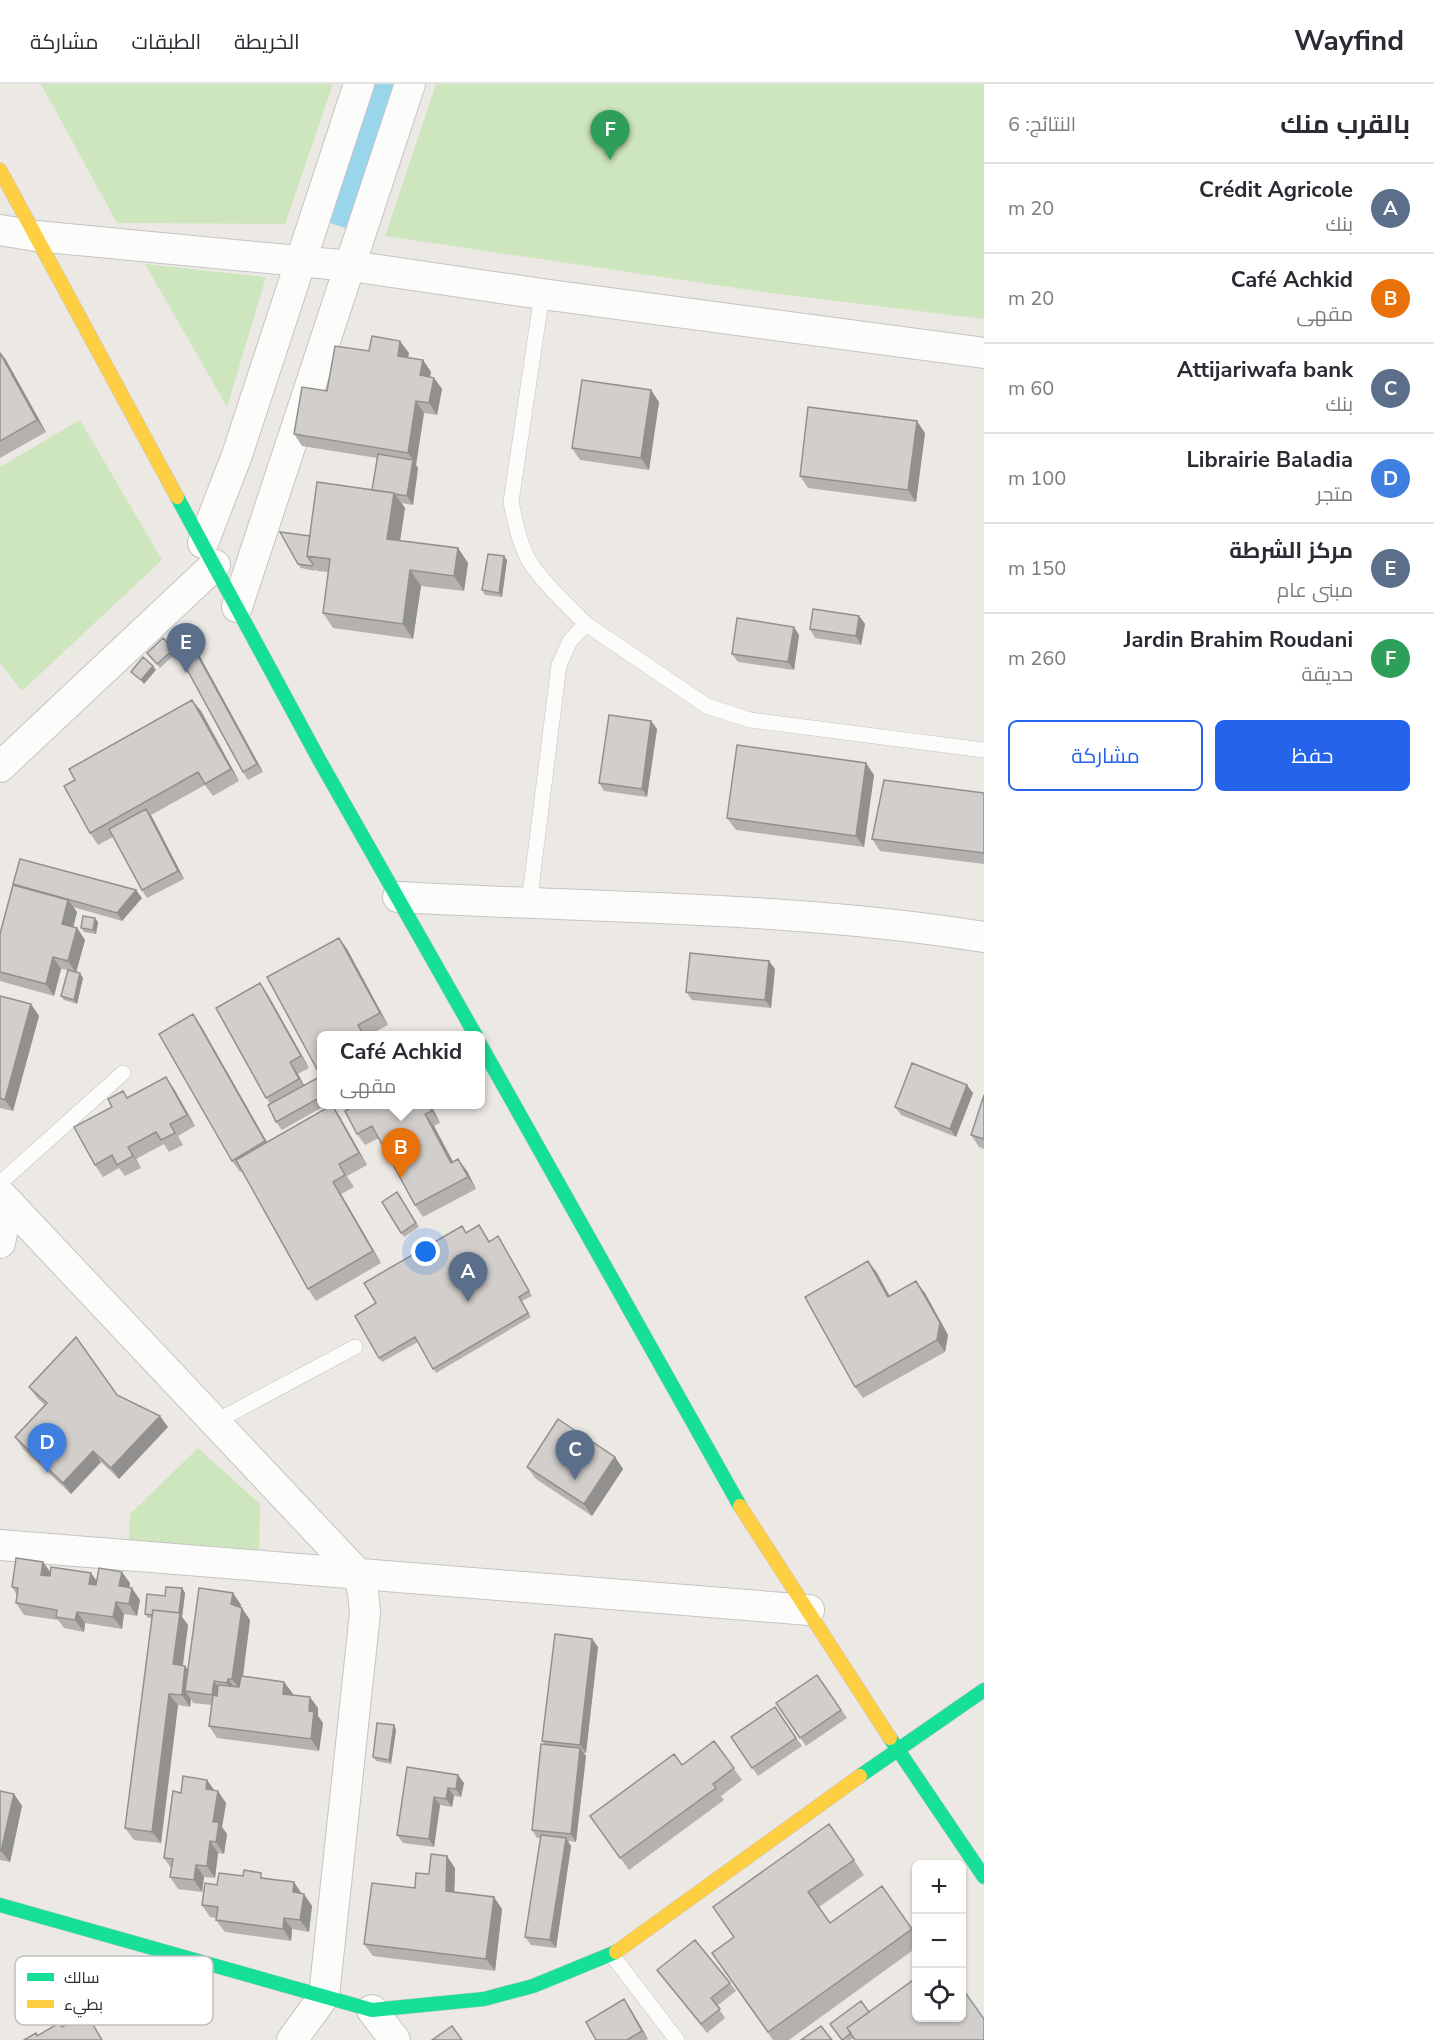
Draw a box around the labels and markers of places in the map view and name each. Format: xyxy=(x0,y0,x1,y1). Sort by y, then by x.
pin: F xyxy=(590,110,630,160)
pin: E xyxy=(166,624,206,673)
pin: B xyxy=(382,1128,420,1178)
pin: A xyxy=(448,1252,488,1302)
pin: D xyxy=(28,1424,66,1473)
pin: C xyxy=(556,1430,594,1480)

